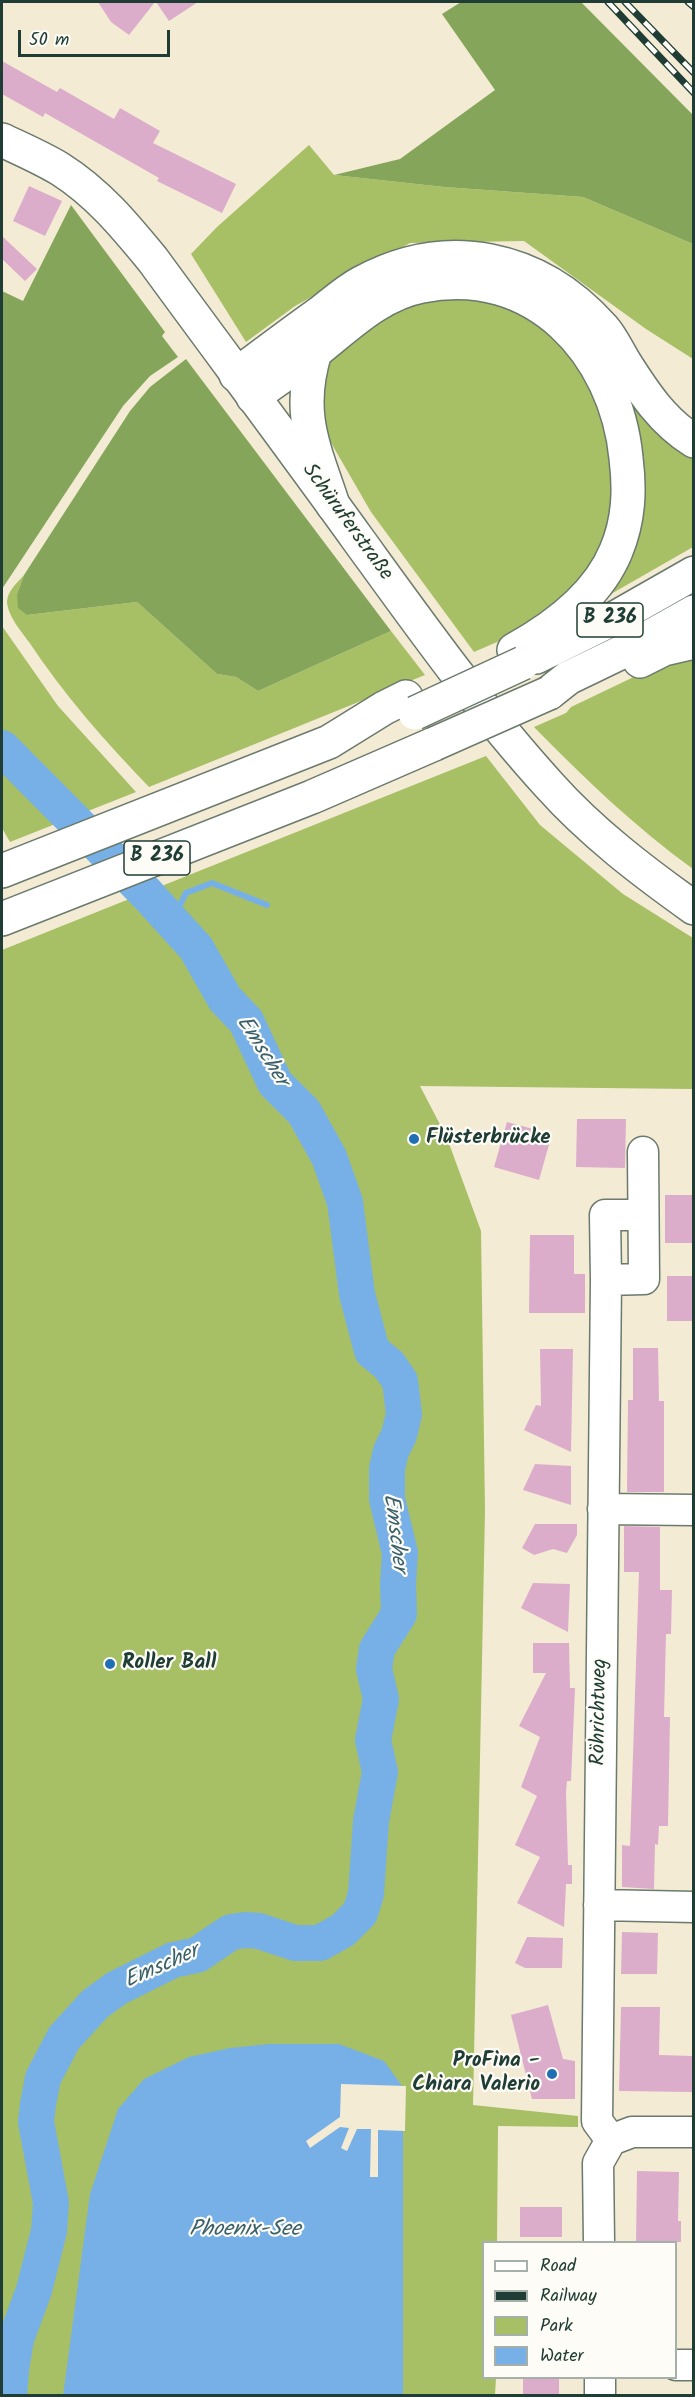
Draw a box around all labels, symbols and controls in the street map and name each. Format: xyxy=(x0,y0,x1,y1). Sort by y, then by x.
scale bar xyxy=(21,18,172,56)
text: 50 m xyxy=(29,26,69,55)
street label: Schüruferstraße xyxy=(295,459,397,587)
road number: B 236 xyxy=(577,603,643,637)
road number: B 236 xyxy=(124,841,190,875)
water label: Emscher xyxy=(229,1012,293,1092)
place label: Flüsterbrücke xyxy=(426,1126,551,1152)
marker: Flüsterbrücke xyxy=(407,1132,421,1146)
water label: Emscher xyxy=(375,1492,411,1574)
place label: Roller Ball xyxy=(122,1651,216,1677)
marker: Roller Ball xyxy=(103,1657,117,1671)
street label: Röhrichtweg xyxy=(587,1658,615,1766)
water label: Emscher xyxy=(121,1940,203,1996)
place label: ProFina - Chiara Valerio xyxy=(412,2049,540,2099)
marker: ProFina - Chiara Valerio xyxy=(545,2067,559,2081)
water label: Phoenix-See xyxy=(189,2218,301,2244)
legend xyxy=(482,2241,677,2379)
text: Road xyxy=(540,2252,576,2281)
text: Railway xyxy=(540,2282,597,2311)
text: Park xyxy=(540,2312,573,2341)
text: Water xyxy=(540,2342,584,2371)

